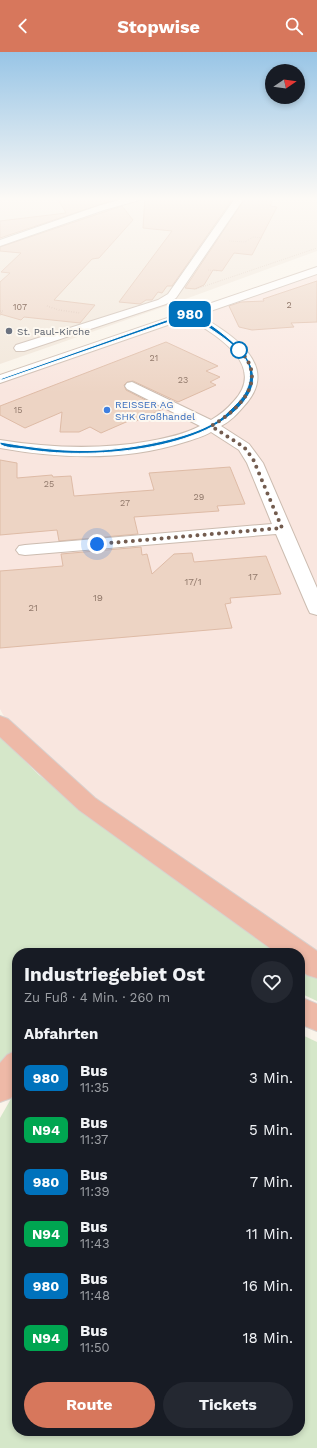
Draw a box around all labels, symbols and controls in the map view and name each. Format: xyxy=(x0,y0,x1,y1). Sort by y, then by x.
icon: back xyxy=(12,15,34,37)
icon: search xyxy=(283,15,305,37)
text: Stopwise xyxy=(117,16,200,37)
north arrow xyxy=(265,64,305,104)
map controls xyxy=(265,64,305,104)
house number: 2 xyxy=(286,300,292,310)
line badge: 980 xyxy=(167,301,213,327)
house number: 107 xyxy=(13,302,27,312)
text: 980 xyxy=(177,306,203,322)
marker: St. Paul-Kirche xyxy=(4,326,14,336)
place label: St. Paul-Kirche xyxy=(17,326,90,337)
unlabelled marker xyxy=(230,341,248,359)
house number: 21 xyxy=(150,353,158,363)
house number: 23 xyxy=(178,375,188,385)
place label: REISSER AG SHK Großhandel xyxy=(115,399,195,422)
house number: 15 xyxy=(14,405,22,415)
marker: REISSER AG SHK Großhandel xyxy=(102,405,112,415)
house number: 25 xyxy=(44,479,54,489)
house number: 29 xyxy=(194,492,204,502)
house number: 27 xyxy=(120,498,130,508)
your location xyxy=(87,534,107,554)
house number: 17 xyxy=(248,571,258,582)
house number: 17/1 xyxy=(184,576,202,587)
house number: 19 xyxy=(93,592,103,603)
house number: 21 xyxy=(28,602,38,613)
button: heart xyxy=(251,961,293,1003)
text: Industriegebiet Ost xyxy=(24,963,205,986)
text: Zu Fuß · 4 Min. · 260 m xyxy=(24,990,170,1005)
text: Abfahrten xyxy=(24,1025,98,1043)
text: Bus xyxy=(80,1062,108,1080)
text: 3 Min. xyxy=(249,1069,293,1087)
text: 980 xyxy=(33,1070,59,1086)
text: 11:35 xyxy=(80,1080,109,1095)
text: Bus xyxy=(80,1114,108,1132)
text: 5 Min. xyxy=(249,1121,293,1139)
text: N94 xyxy=(32,1122,60,1138)
text: 11:37 xyxy=(80,1132,108,1147)
text: Bus xyxy=(80,1166,108,1184)
text: 7 Min. xyxy=(250,1173,293,1191)
text: 980 xyxy=(33,1174,59,1190)
text: 11:39 xyxy=(80,1184,110,1199)
text: Bus xyxy=(80,1218,108,1236)
text: 11 Min. xyxy=(246,1225,293,1243)
text: N94 xyxy=(32,1226,60,1242)
text: 11:43 xyxy=(80,1236,110,1251)
text: Bus xyxy=(80,1270,108,1288)
text: 16 Min. xyxy=(243,1277,293,1295)
text: 980 xyxy=(33,1278,59,1294)
text: 11:48 xyxy=(80,1288,110,1303)
text: Bus xyxy=(80,1322,108,1340)
text: 18 Min. xyxy=(243,1329,293,1347)
text: N94 xyxy=(32,1330,60,1346)
text: 11:50 xyxy=(80,1340,110,1355)
button: Route xyxy=(24,1382,155,1428)
button: Tickets xyxy=(163,1382,293,1428)

